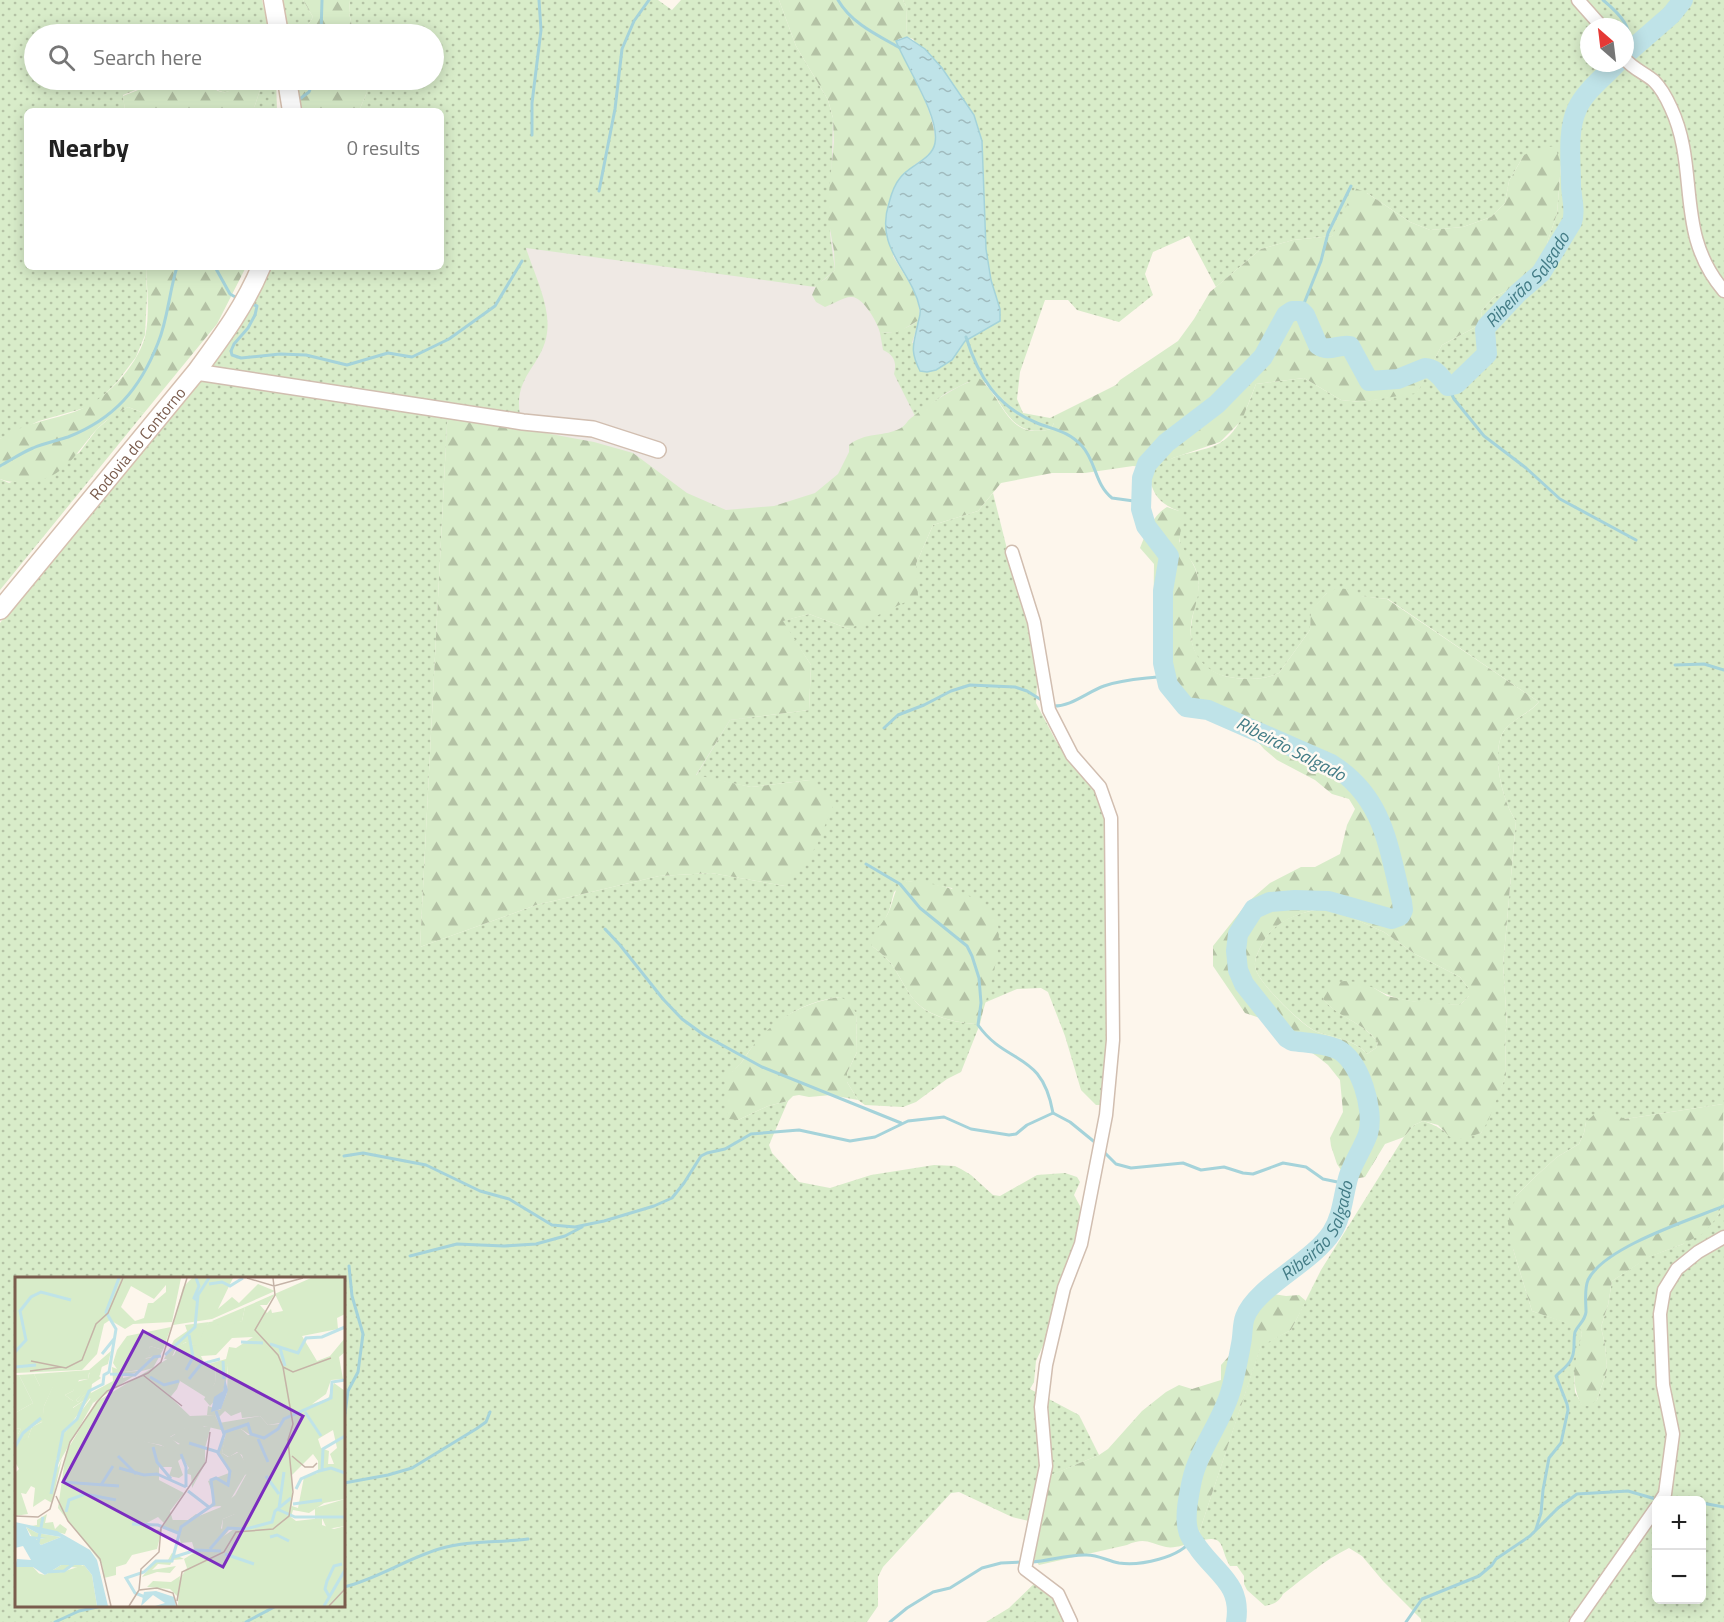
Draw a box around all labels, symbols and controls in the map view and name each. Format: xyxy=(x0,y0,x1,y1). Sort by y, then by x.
north arrow xyxy=(1580,18,1634,72)
search box xyxy=(24,24,444,90)
text: Search here xyxy=(93,40,202,74)
icon: search xyxy=(45,41,78,74)
text: Nearby xyxy=(48,128,129,167)
text: 0 results xyxy=(347,132,420,163)
water label: Ribeirão Salgado xyxy=(1478,225,1577,333)
street label: Rodovia do Contorno xyxy=(83,381,191,505)
water label: Ribeirão Salgado xyxy=(1232,709,1352,788)
water label: Ribeirão Salgado xyxy=(1274,1177,1360,1287)
inset map xyxy=(15,1277,345,1607)
map controls xyxy=(1652,1496,1706,1604)
button: + xyxy=(1652,1496,1706,1550)
button: − xyxy=(1652,1550,1706,1604)

